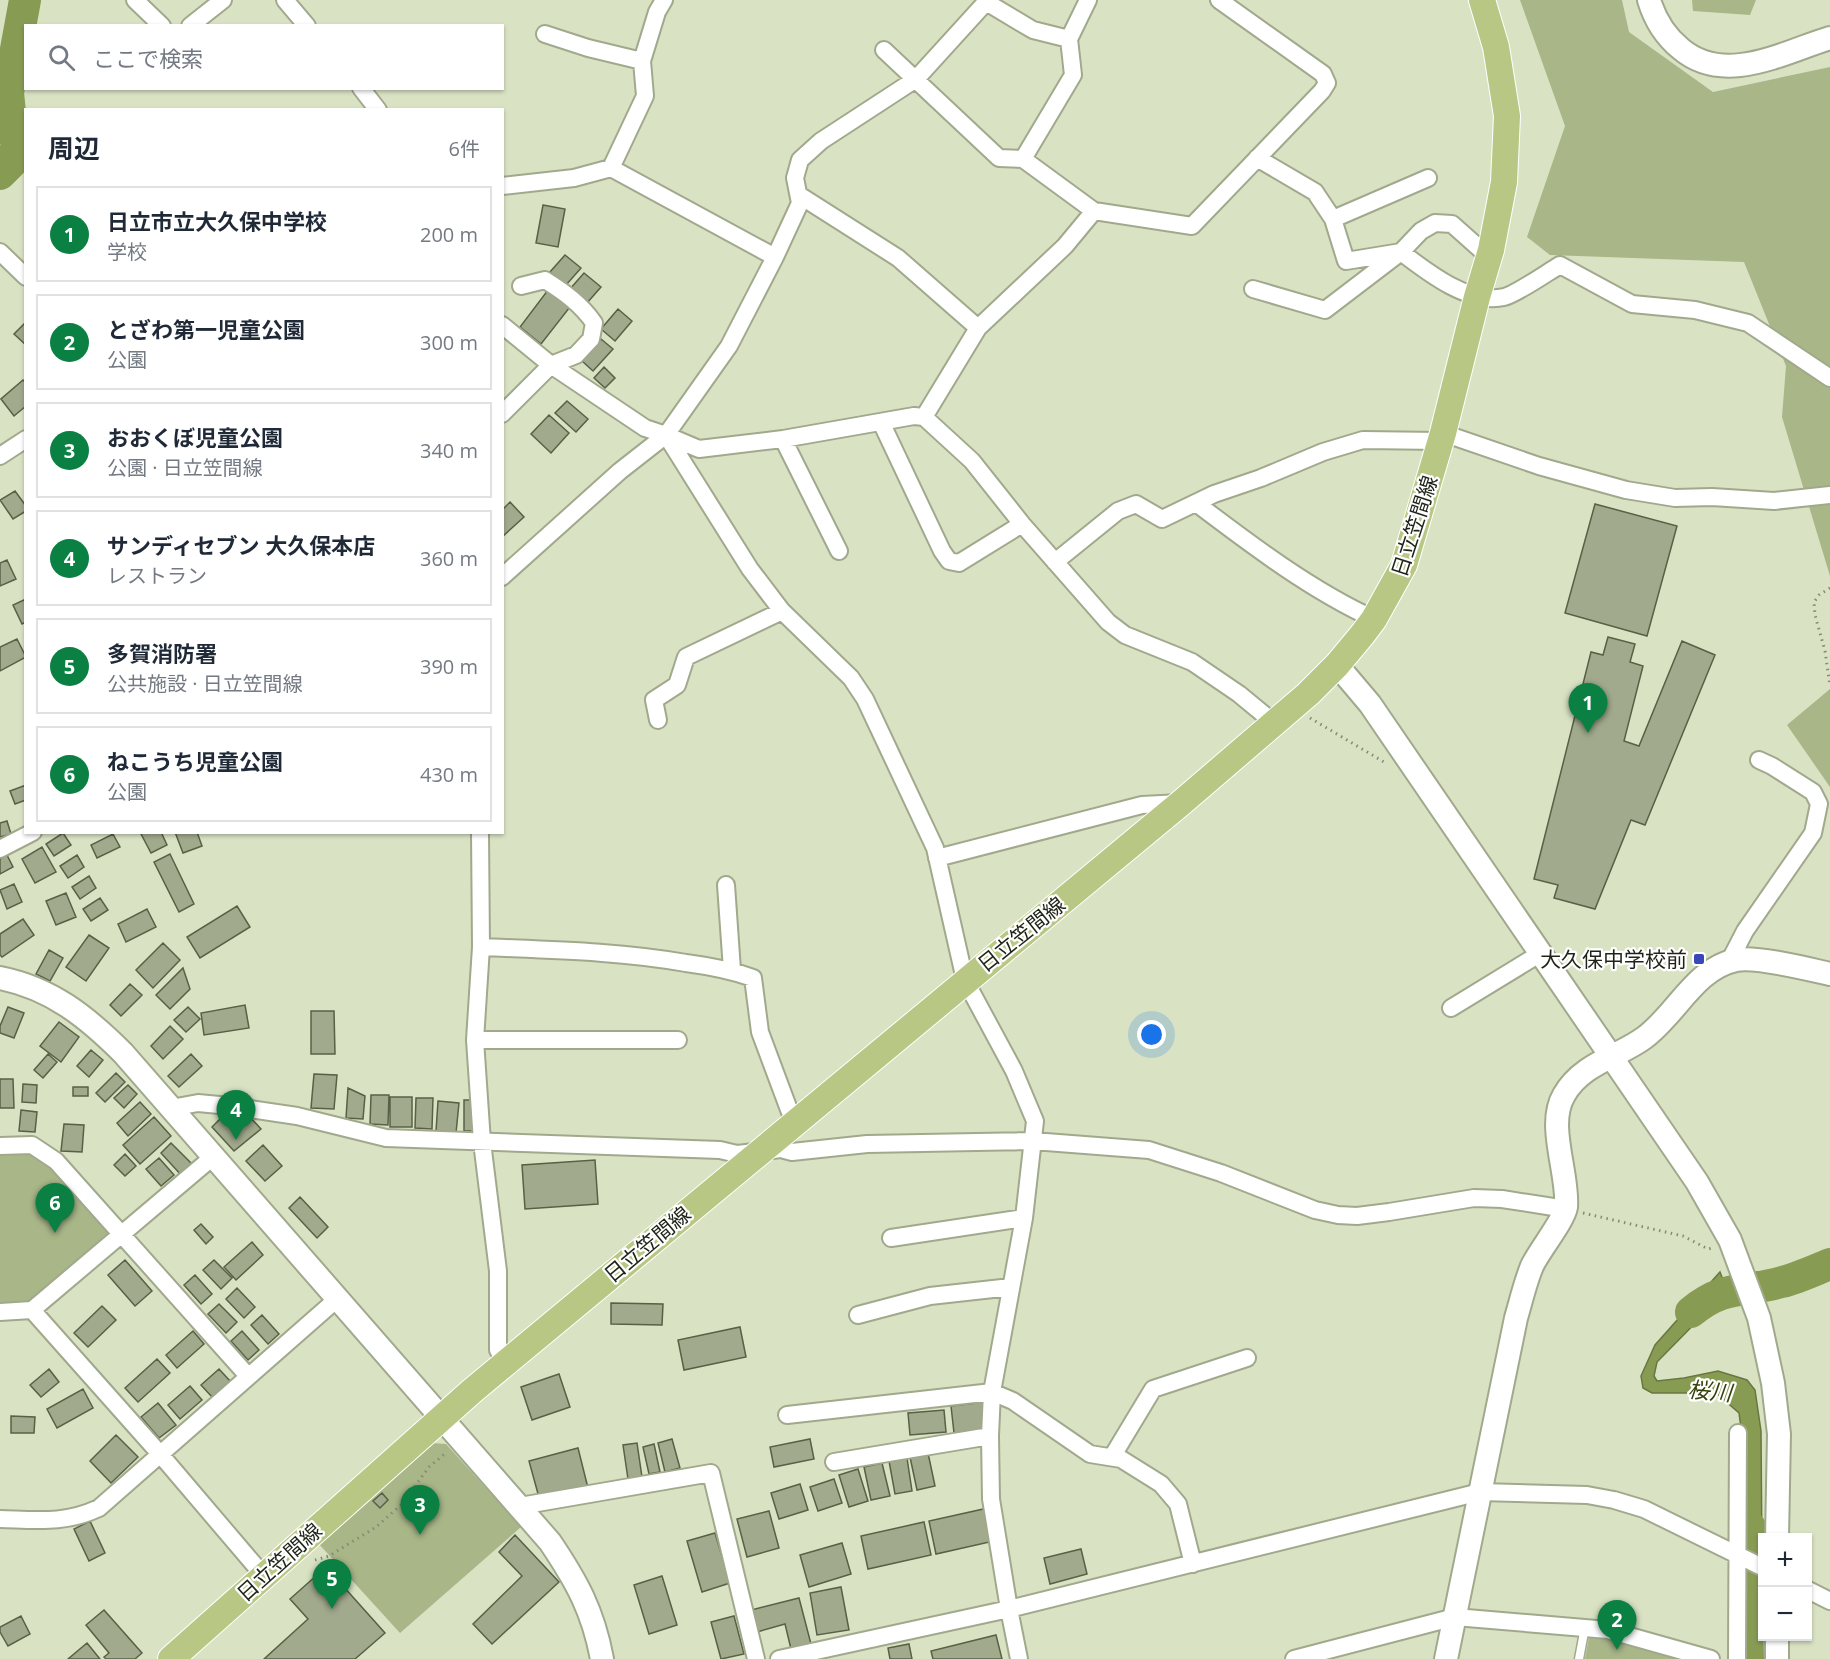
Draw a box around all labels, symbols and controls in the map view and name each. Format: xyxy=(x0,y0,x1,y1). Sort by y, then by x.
search box xyxy=(24,24,504,90)
icon: search xyxy=(45,41,78,74)
text: ここで検索 xyxy=(93,43,203,73)
text: 周辺 xyxy=(48,130,100,166)
text: 6件 xyxy=(449,135,480,162)
text: 日立市立大久保中学校 xyxy=(107,206,327,236)
text: 1 xyxy=(64,221,75,248)
text: 200 m xyxy=(420,221,478,248)
text: 学校 xyxy=(107,238,147,265)
text: とざわ第一児童公園 xyxy=(107,314,305,344)
text: 2 xyxy=(64,329,75,356)
text: 300 m xyxy=(420,329,478,356)
text: 公園 xyxy=(107,346,147,373)
text: おおくぼ児童公園 xyxy=(107,422,283,452)
text: 3 xyxy=(64,437,75,464)
text: 340 m xyxy=(420,437,478,464)
text: 公園 · 日立笠間線 xyxy=(107,454,263,481)
street label: 日立笠間線 xyxy=(1384,472,1444,580)
text: サンディセブン 大久保本店 xyxy=(107,530,375,560)
text: 4 xyxy=(64,545,75,572)
text: 360 m xyxy=(420,545,478,572)
text: レストラン xyxy=(107,562,207,589)
text: 多賀消防署 xyxy=(107,638,217,668)
text: 5 xyxy=(64,653,75,680)
text: 390 m xyxy=(420,653,478,680)
text: 公共施設 · 日立笠間線 xyxy=(107,670,303,697)
pin: 1 xyxy=(1568,684,1608,733)
text: ねこうち児童公園 xyxy=(107,746,283,776)
text: 6 xyxy=(64,761,75,788)
text: 430 m xyxy=(420,761,478,788)
text: 公園 xyxy=(107,778,147,805)
street label: 日立笠間線 xyxy=(971,890,1071,978)
place label: 大久保中学校前 xyxy=(1540,945,1687,973)
marker: 大久保中学校前 xyxy=(1692,952,1706,966)
your location xyxy=(1137,1020,1166,1049)
pin: 4 xyxy=(216,1090,256,1140)
pin: 6 xyxy=(36,1184,74,1233)
street label: 日立笠間線 xyxy=(598,1200,696,1288)
water label: 桜川 xyxy=(1687,1373,1735,1407)
pin: 3 xyxy=(400,1486,440,1535)
street label: 日立笠間線 xyxy=(231,1516,327,1608)
map controls xyxy=(1758,1533,1812,1641)
button: + xyxy=(1758,1533,1812,1587)
pin: 5 xyxy=(312,1560,352,1609)
button: − xyxy=(1758,1587,1812,1641)
pin: 2 xyxy=(1598,1600,1636,1650)

